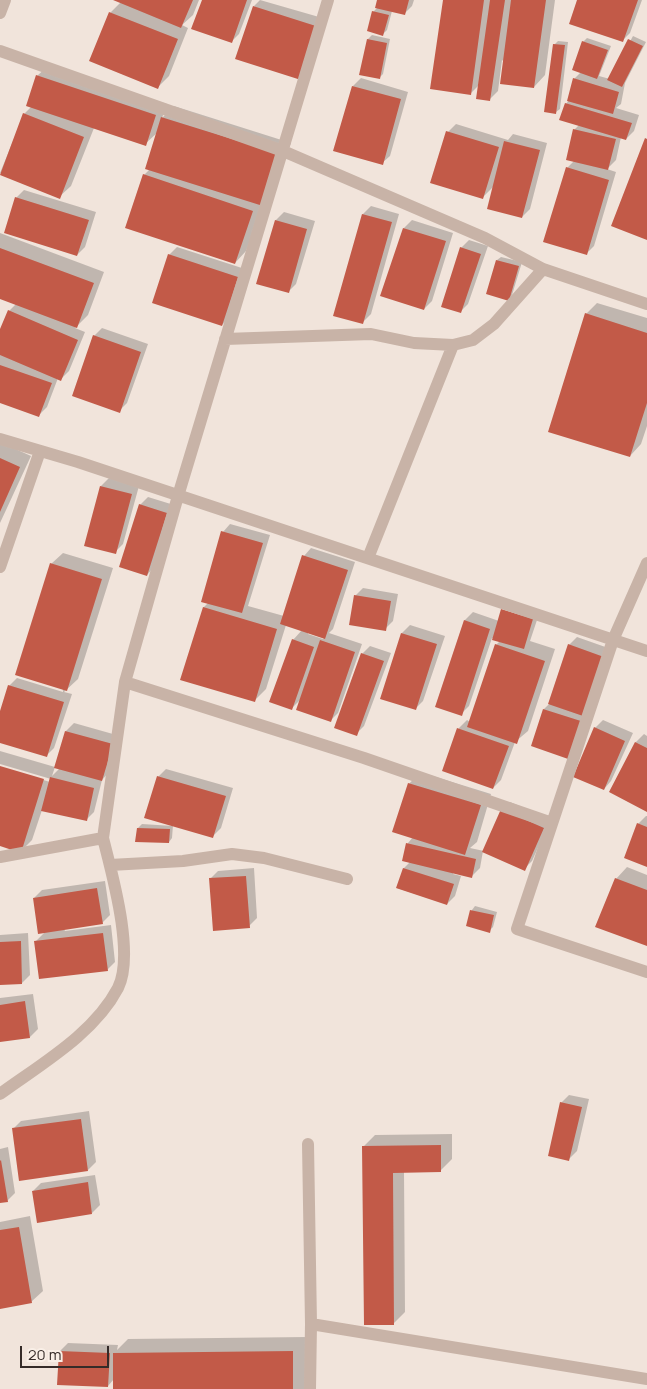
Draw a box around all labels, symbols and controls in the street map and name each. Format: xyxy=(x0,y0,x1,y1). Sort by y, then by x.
scale bar xyxy=(22,1336,111,1368)
text: 20 m xyxy=(28,1344,61,1365)

